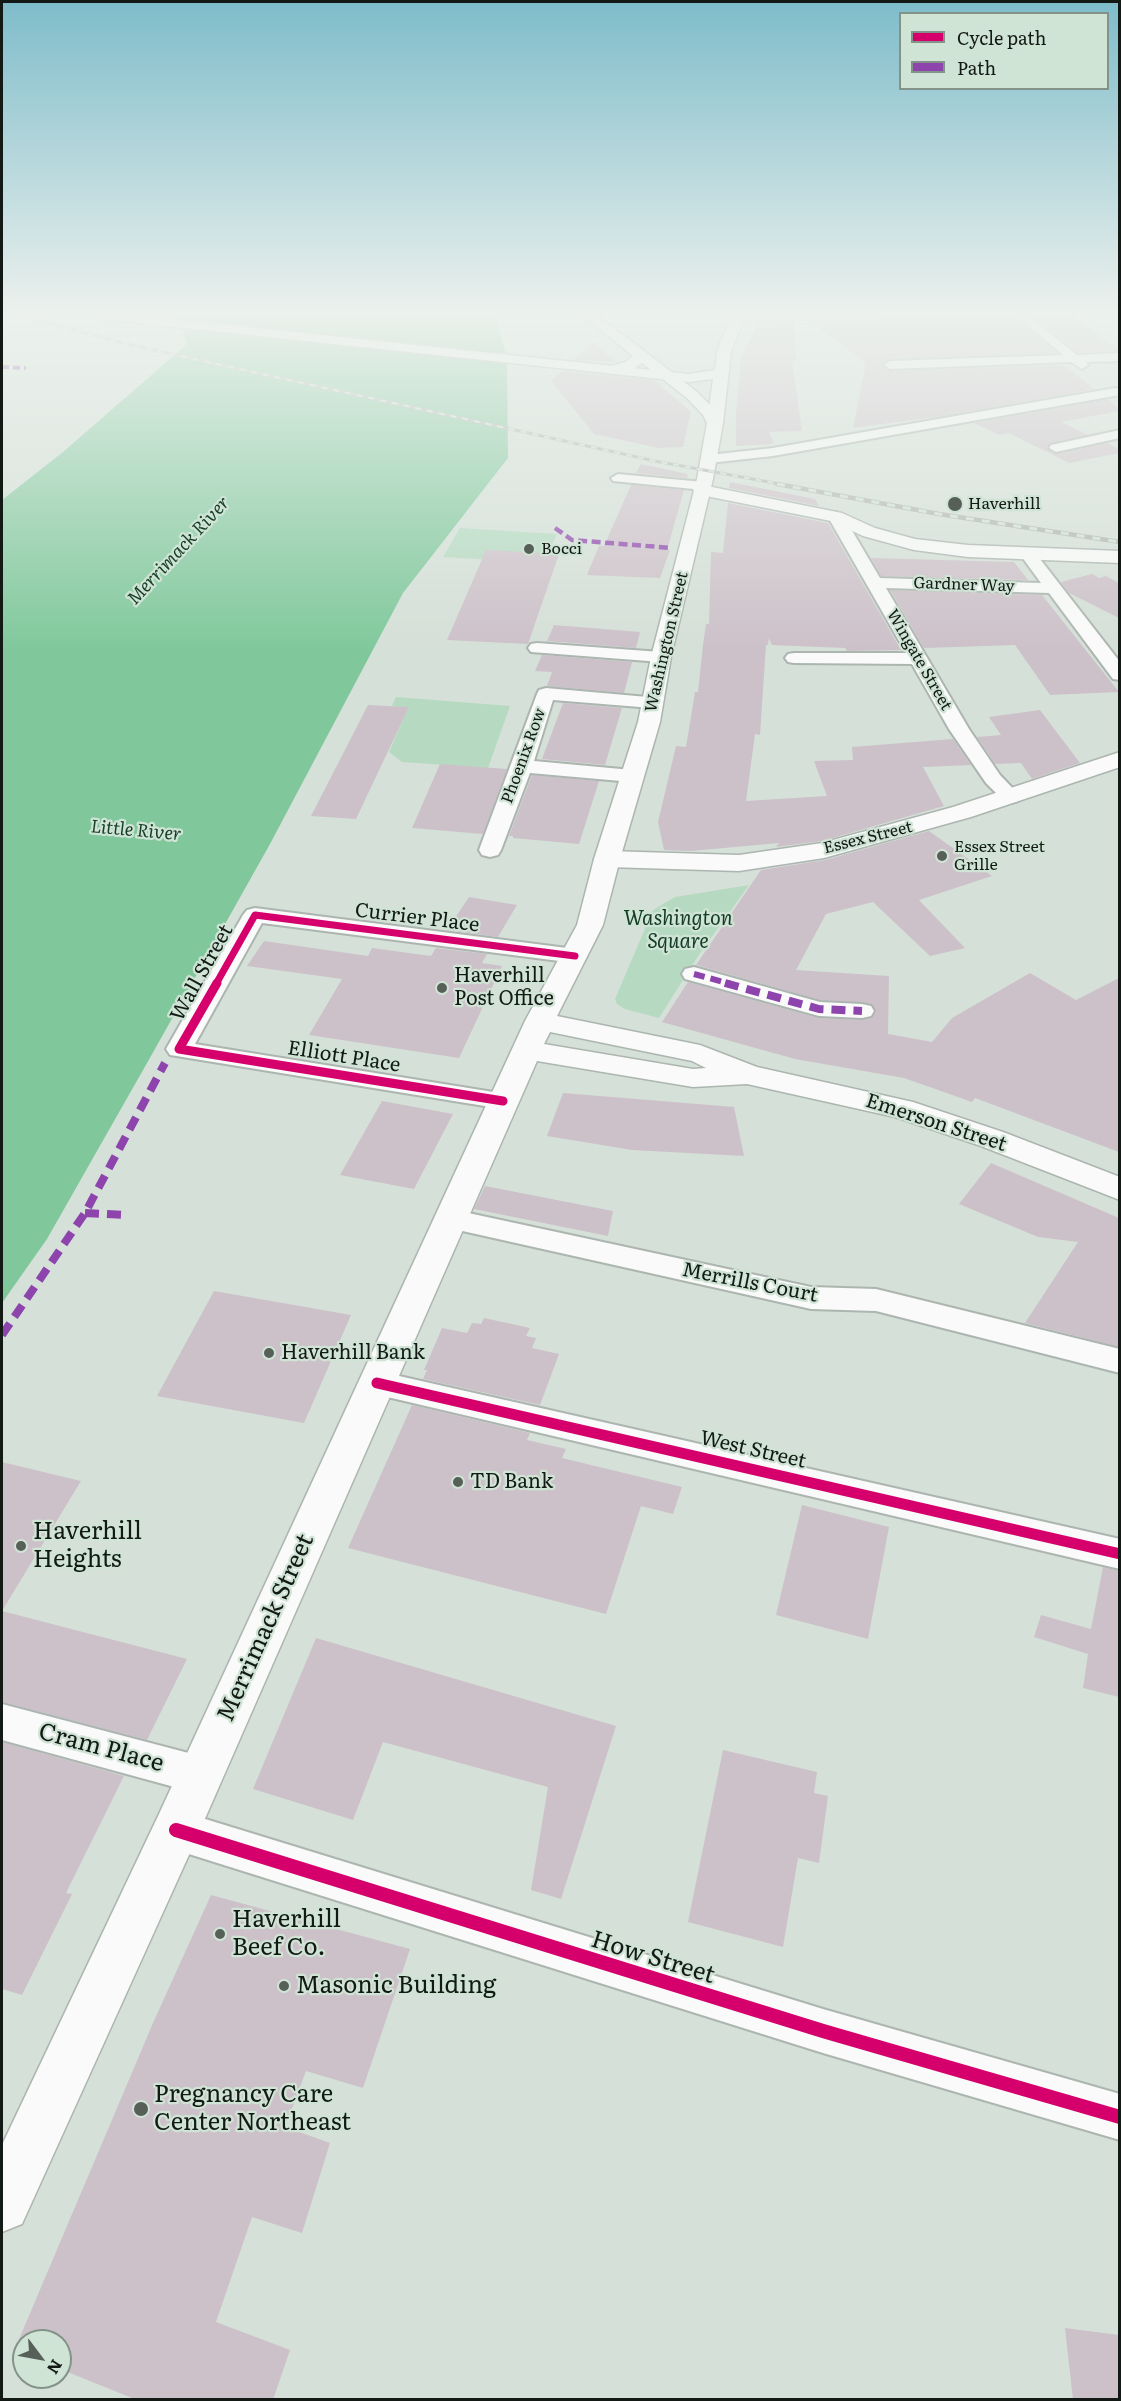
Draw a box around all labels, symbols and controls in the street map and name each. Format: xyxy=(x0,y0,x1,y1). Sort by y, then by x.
legend xyxy=(899,12,1109,90)
text: Cycle path xyxy=(957,24,1046,51)
text: Path xyxy=(957,54,996,81)
water label: Merrimack River xyxy=(123,493,235,609)
place label: Haverhill xyxy=(968,494,1041,514)
marker: Haverhill xyxy=(946,495,964,513)
place label: Bocci xyxy=(541,539,582,559)
marker: Bocci xyxy=(522,542,536,556)
street label: Washington Street xyxy=(642,570,692,714)
street label: Gardner Way xyxy=(913,574,1015,596)
street label: Wingate Street xyxy=(882,606,956,714)
street label: Phoenix Row xyxy=(498,706,550,806)
water label: Little River xyxy=(90,816,182,846)
street label: Essex Street xyxy=(822,818,914,858)
place label: Essex Street Grille xyxy=(954,837,1045,875)
marker: Essex Street Grille xyxy=(935,849,949,863)
street label: Currier Place xyxy=(353,898,481,938)
park label: Washington Square xyxy=(623,907,733,954)
street label: Wall Street xyxy=(166,920,238,1026)
place label: Haverhill Post Office xyxy=(454,964,554,1011)
marker: Haverhill Post Office xyxy=(435,981,449,995)
street label: Elliott Place xyxy=(286,1036,402,1078)
street label: Emerson Street xyxy=(863,1089,1009,1157)
street label: Merrills Court xyxy=(680,1258,820,1308)
place label: Haverhill Bank xyxy=(281,1341,425,1365)
marker: Haverhill Bank xyxy=(262,1346,276,1360)
street label: West Street xyxy=(698,1426,808,1474)
place label: TD Bank xyxy=(470,1470,553,1494)
marker: TD Bank xyxy=(451,1475,465,1489)
place label: Haverhill Heights xyxy=(33,1518,142,1574)
street label: Merrimack Street xyxy=(212,1530,320,1726)
marker: Haverhill Heights xyxy=(14,1539,28,1553)
street label: Cram Place xyxy=(35,1717,167,1779)
place label: Haverhill Beef Co. xyxy=(232,1906,341,1962)
street label: How Street xyxy=(588,1926,718,1990)
marker: Haverhill Beef Co. xyxy=(213,1927,227,1941)
place label: Masonic Building xyxy=(296,1972,496,2000)
marker: Masonic Building xyxy=(277,1979,291,1993)
place label: Pregnancy Care Center Northeast xyxy=(154,2081,351,2137)
marker: Pregnancy Care Center Northeast xyxy=(132,2100,150,2118)
north arrow xyxy=(12,2329,72,2389)
text: N xyxy=(42,2355,69,2380)

